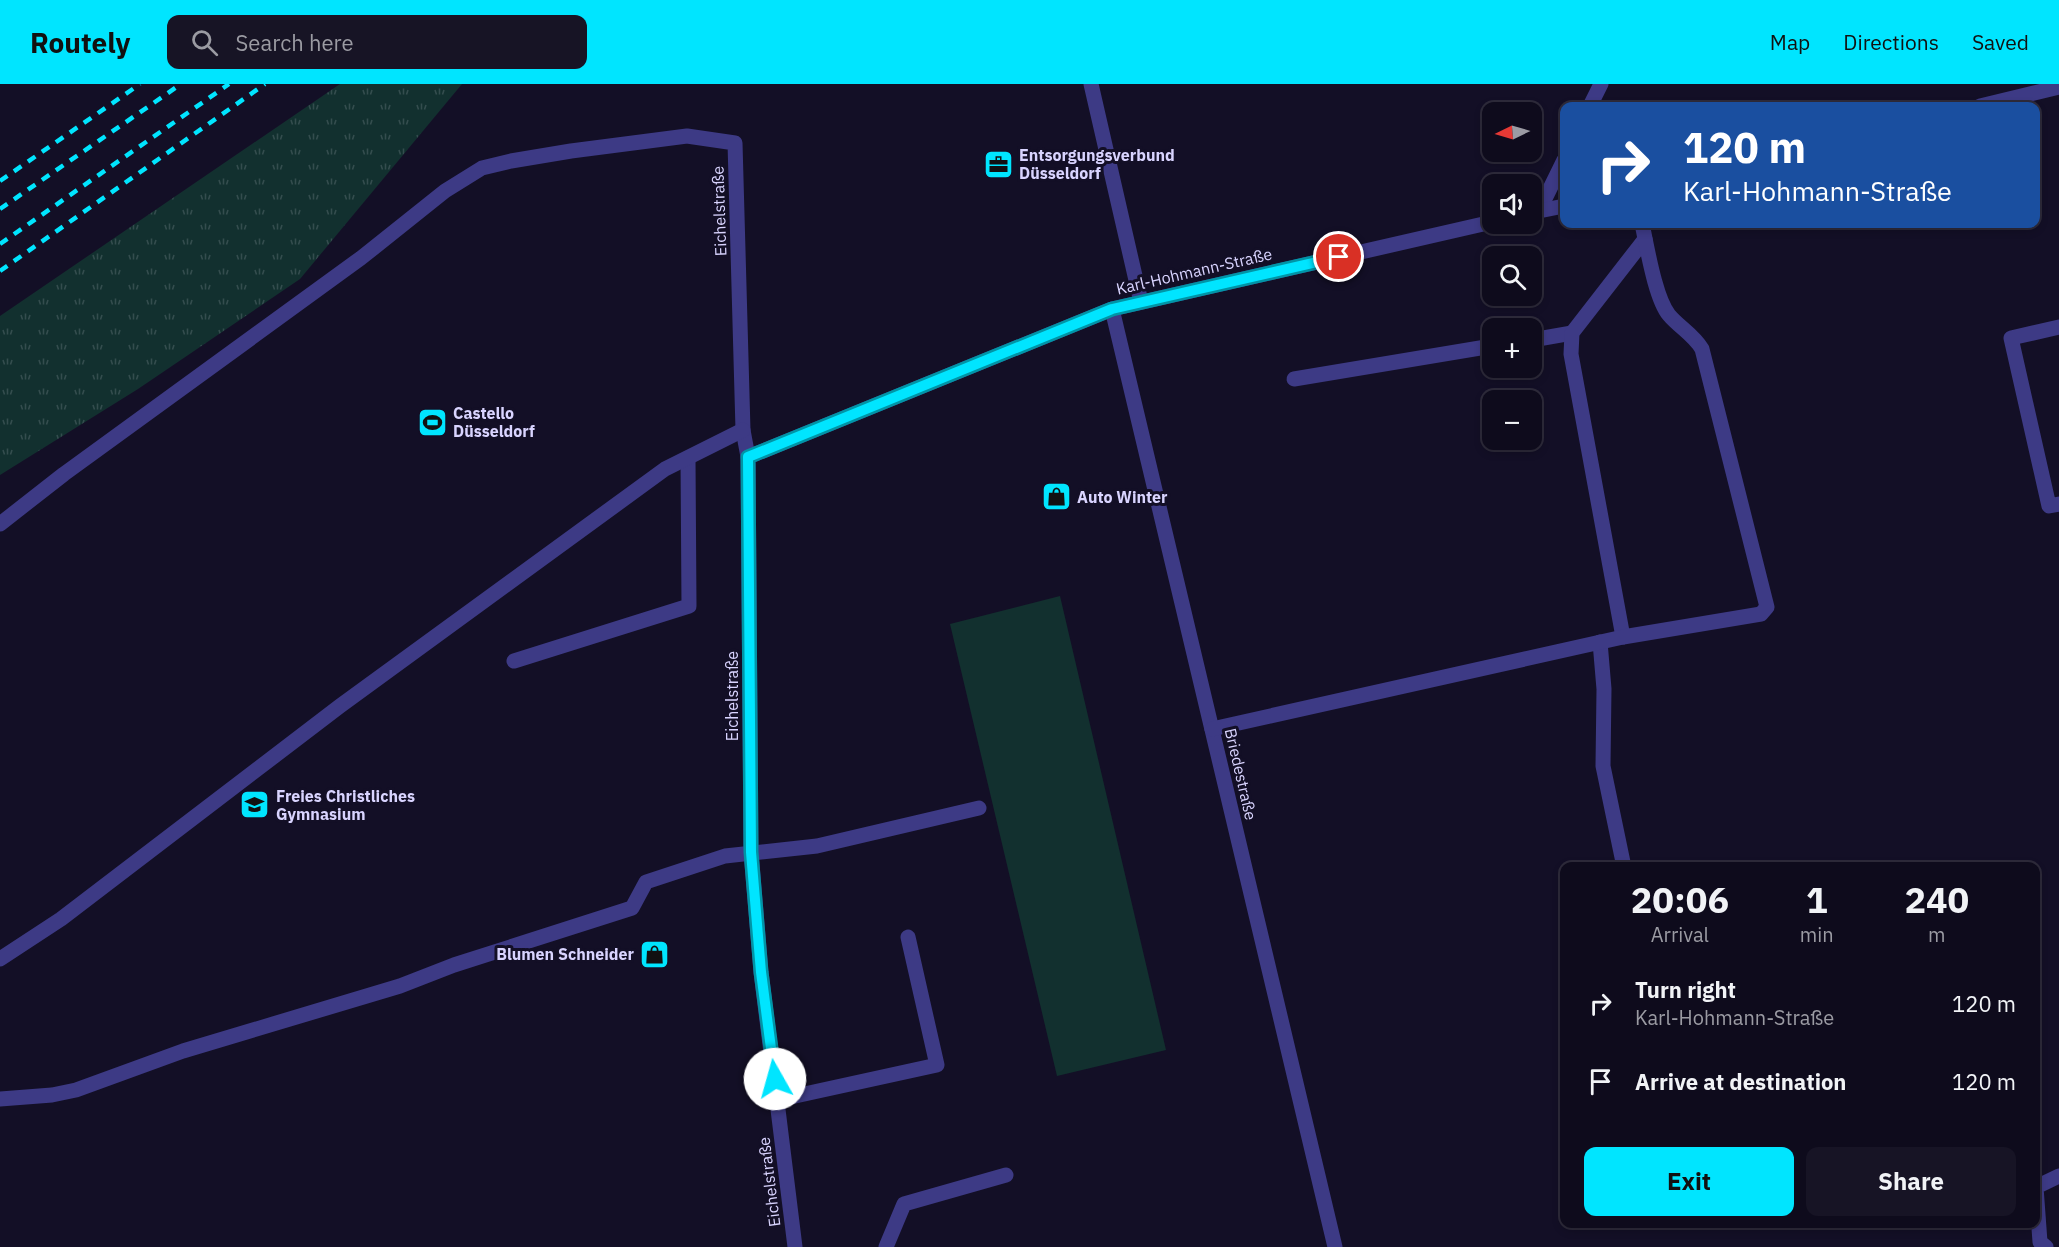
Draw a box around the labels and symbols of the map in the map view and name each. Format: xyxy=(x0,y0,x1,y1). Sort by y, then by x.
north arrow xyxy=(1482,102,1542,162)
place label: Entsorgungsverbund Düsseldorf xyxy=(1019,145,1175,183)
office icon: Entsorgungsverbund Düsseldorf xyxy=(982,148,1014,180)
street label: Eichelstraße xyxy=(707,165,731,256)
pin xyxy=(1313,231,1364,282)
street label: Karl-Hohmann-Straße xyxy=(1114,243,1274,299)
place label: Castello Düsseldorf xyxy=(453,403,535,441)
sports icon: Castello Düsseldorf xyxy=(416,406,448,438)
shop icon: Auto Winter xyxy=(1040,481,1072,513)
place label: Auto Winter xyxy=(1077,487,1168,507)
street label: Eichelstraße xyxy=(722,651,742,741)
street label: Briedestraße xyxy=(1221,726,1261,822)
place label: Freies Christliches Gymnasium xyxy=(276,786,415,824)
school or university icon: Freies Christliches Gymnasium xyxy=(239,789,271,821)
shop icon: Blumen Schneider xyxy=(639,938,671,970)
place label: Blumen Schneider xyxy=(496,944,635,964)
position arrow xyxy=(743,1047,807,1111)
street label: Eichelstraße xyxy=(754,1136,784,1228)

